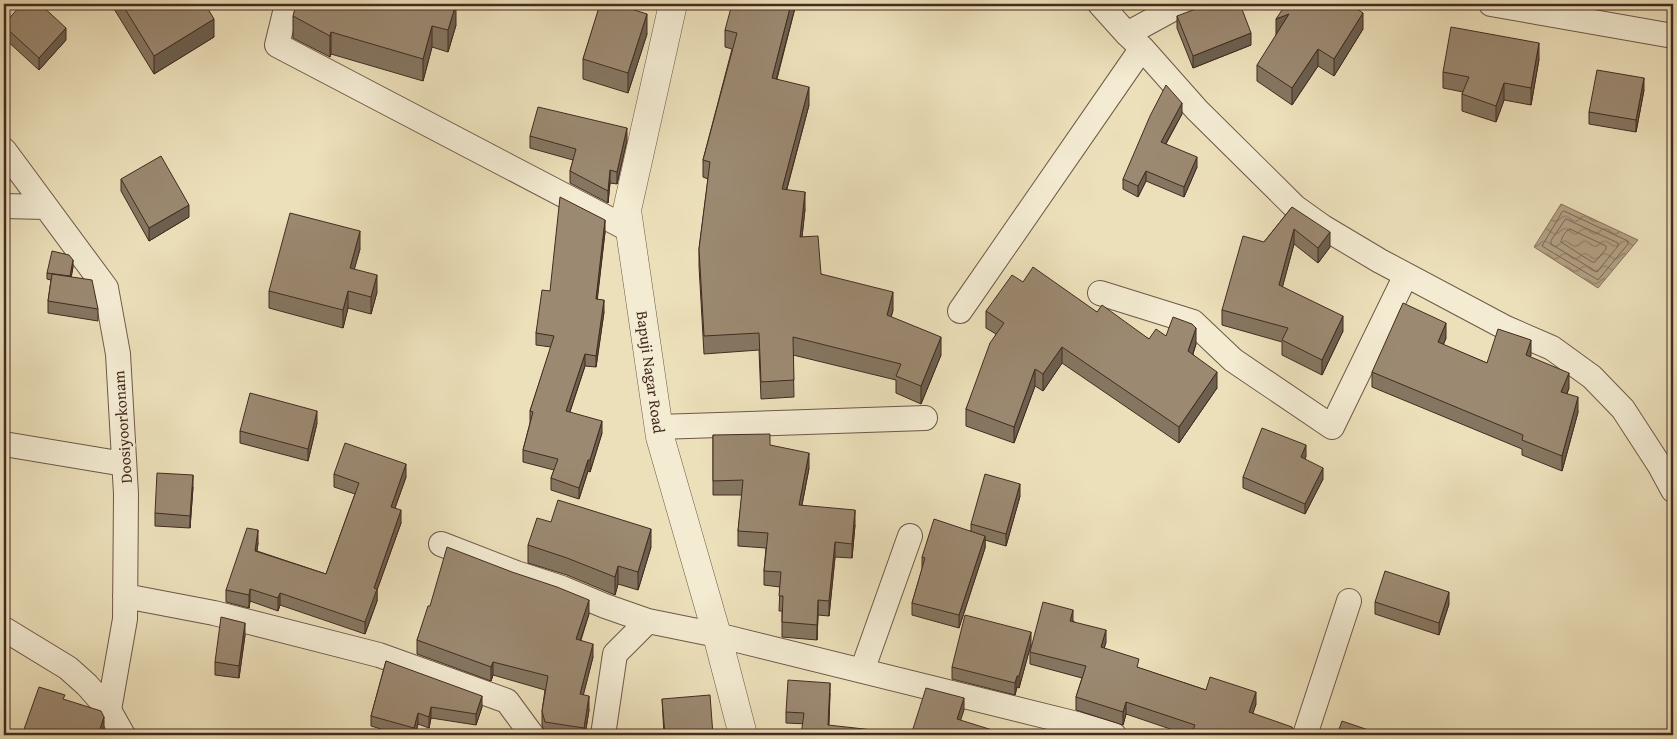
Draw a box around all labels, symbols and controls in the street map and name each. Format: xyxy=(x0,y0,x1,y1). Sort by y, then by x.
street label: Bapuji Nagar Road xyxy=(631,309,672,435)
street label: Doosiyoorkonam xyxy=(106,370,138,484)

